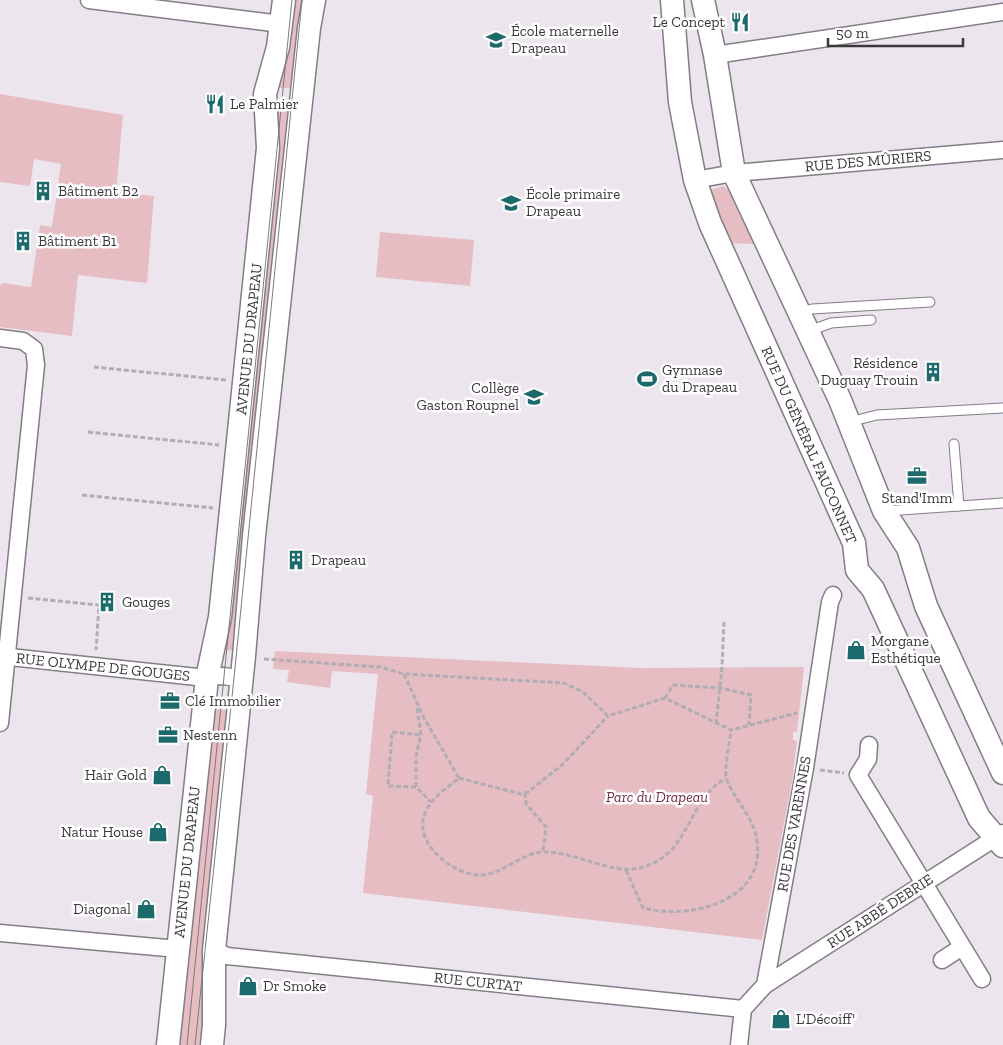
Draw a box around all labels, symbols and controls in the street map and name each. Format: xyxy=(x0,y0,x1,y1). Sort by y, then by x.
restaurant icon: Le Concept xyxy=(729,11,751,33)
place label: Le Concept xyxy=(653,13,725,31)
scale bar xyxy=(828,15,963,47)
place label: École maternelle Drapeau xyxy=(511,22,619,57)
text: 50 m xyxy=(836,24,869,42)
school or university icon: École maternelle Drapeau xyxy=(485,29,507,51)
restaurant icon: Le Palmier xyxy=(204,93,226,115)
place label: Le Palmier xyxy=(230,95,299,113)
street label: RUE DES MÛRIERS xyxy=(804,147,932,175)
building icon: Bâtiment B2 xyxy=(32,180,54,202)
place label: Bâtiment B2 xyxy=(58,182,139,200)
place label: École primaire Drapeau xyxy=(526,185,620,220)
school or university icon: École primaire Drapeau xyxy=(500,192,522,214)
building icon: Bâtiment B1 xyxy=(12,230,34,252)
place label: Bâtiment B1 xyxy=(38,232,117,250)
street label: AVENUE DU DRAPEAU xyxy=(232,262,266,416)
street label: RUE DU GÉNÉRAL FAUCONNET xyxy=(757,344,861,546)
place label: Résidence Duguay Trouin xyxy=(821,354,918,389)
place label: Gymnase du Drapeau xyxy=(662,361,738,396)
building icon: Résidence Duguay Trouin xyxy=(922,361,944,383)
sports icon: Gymnase du Drapeau xyxy=(636,368,658,390)
place label: Collège Gaston Roupnel xyxy=(416,379,519,414)
school or university icon: Collège Gaston Roupnel xyxy=(523,386,545,408)
office icon: Stand'Imm xyxy=(906,465,928,487)
place label: Stand'Imm xyxy=(881,489,953,507)
building icon: Drapeau xyxy=(285,549,307,571)
place label: Drapeau xyxy=(311,551,367,569)
building icon: Gouges xyxy=(96,591,118,613)
place label: Gouges xyxy=(122,593,170,611)
place label: Morgane Esthétique xyxy=(871,632,941,667)
shop icon: Morgane Esthétique xyxy=(845,639,867,661)
street label: RUE OLYMPE DE GOUGES xyxy=(15,649,191,685)
office icon: Clé Immobilier xyxy=(159,690,181,712)
place label: Clé Immobilier xyxy=(185,692,281,710)
office icon: Nestenn xyxy=(157,724,179,746)
place label: Nestenn xyxy=(183,726,238,744)
street label: RUE DES VARENNES xyxy=(773,755,815,893)
shop icon: Hair Gold xyxy=(151,764,173,786)
place label: Hair Gold xyxy=(85,766,148,784)
street label: AVENUE DU DRAPEAU xyxy=(170,785,204,939)
park label: Parc du Drapeau xyxy=(606,788,708,806)
shop icon: Natur House xyxy=(147,821,169,843)
place label: Natur House xyxy=(61,823,143,841)
street label: RUE ABBÉ DEBRIE xyxy=(824,870,937,952)
shop icon: Diagonal xyxy=(135,898,157,920)
place label: Diagonal xyxy=(73,900,131,918)
street label: RUE CURTAT xyxy=(433,968,523,996)
shop icon: Dr Smoke xyxy=(237,975,259,997)
place label: Dr Smoke xyxy=(263,977,326,995)
shop icon: L'Décoiff' xyxy=(770,1008,792,1030)
place label: L'Décoiff' xyxy=(796,1010,855,1028)

